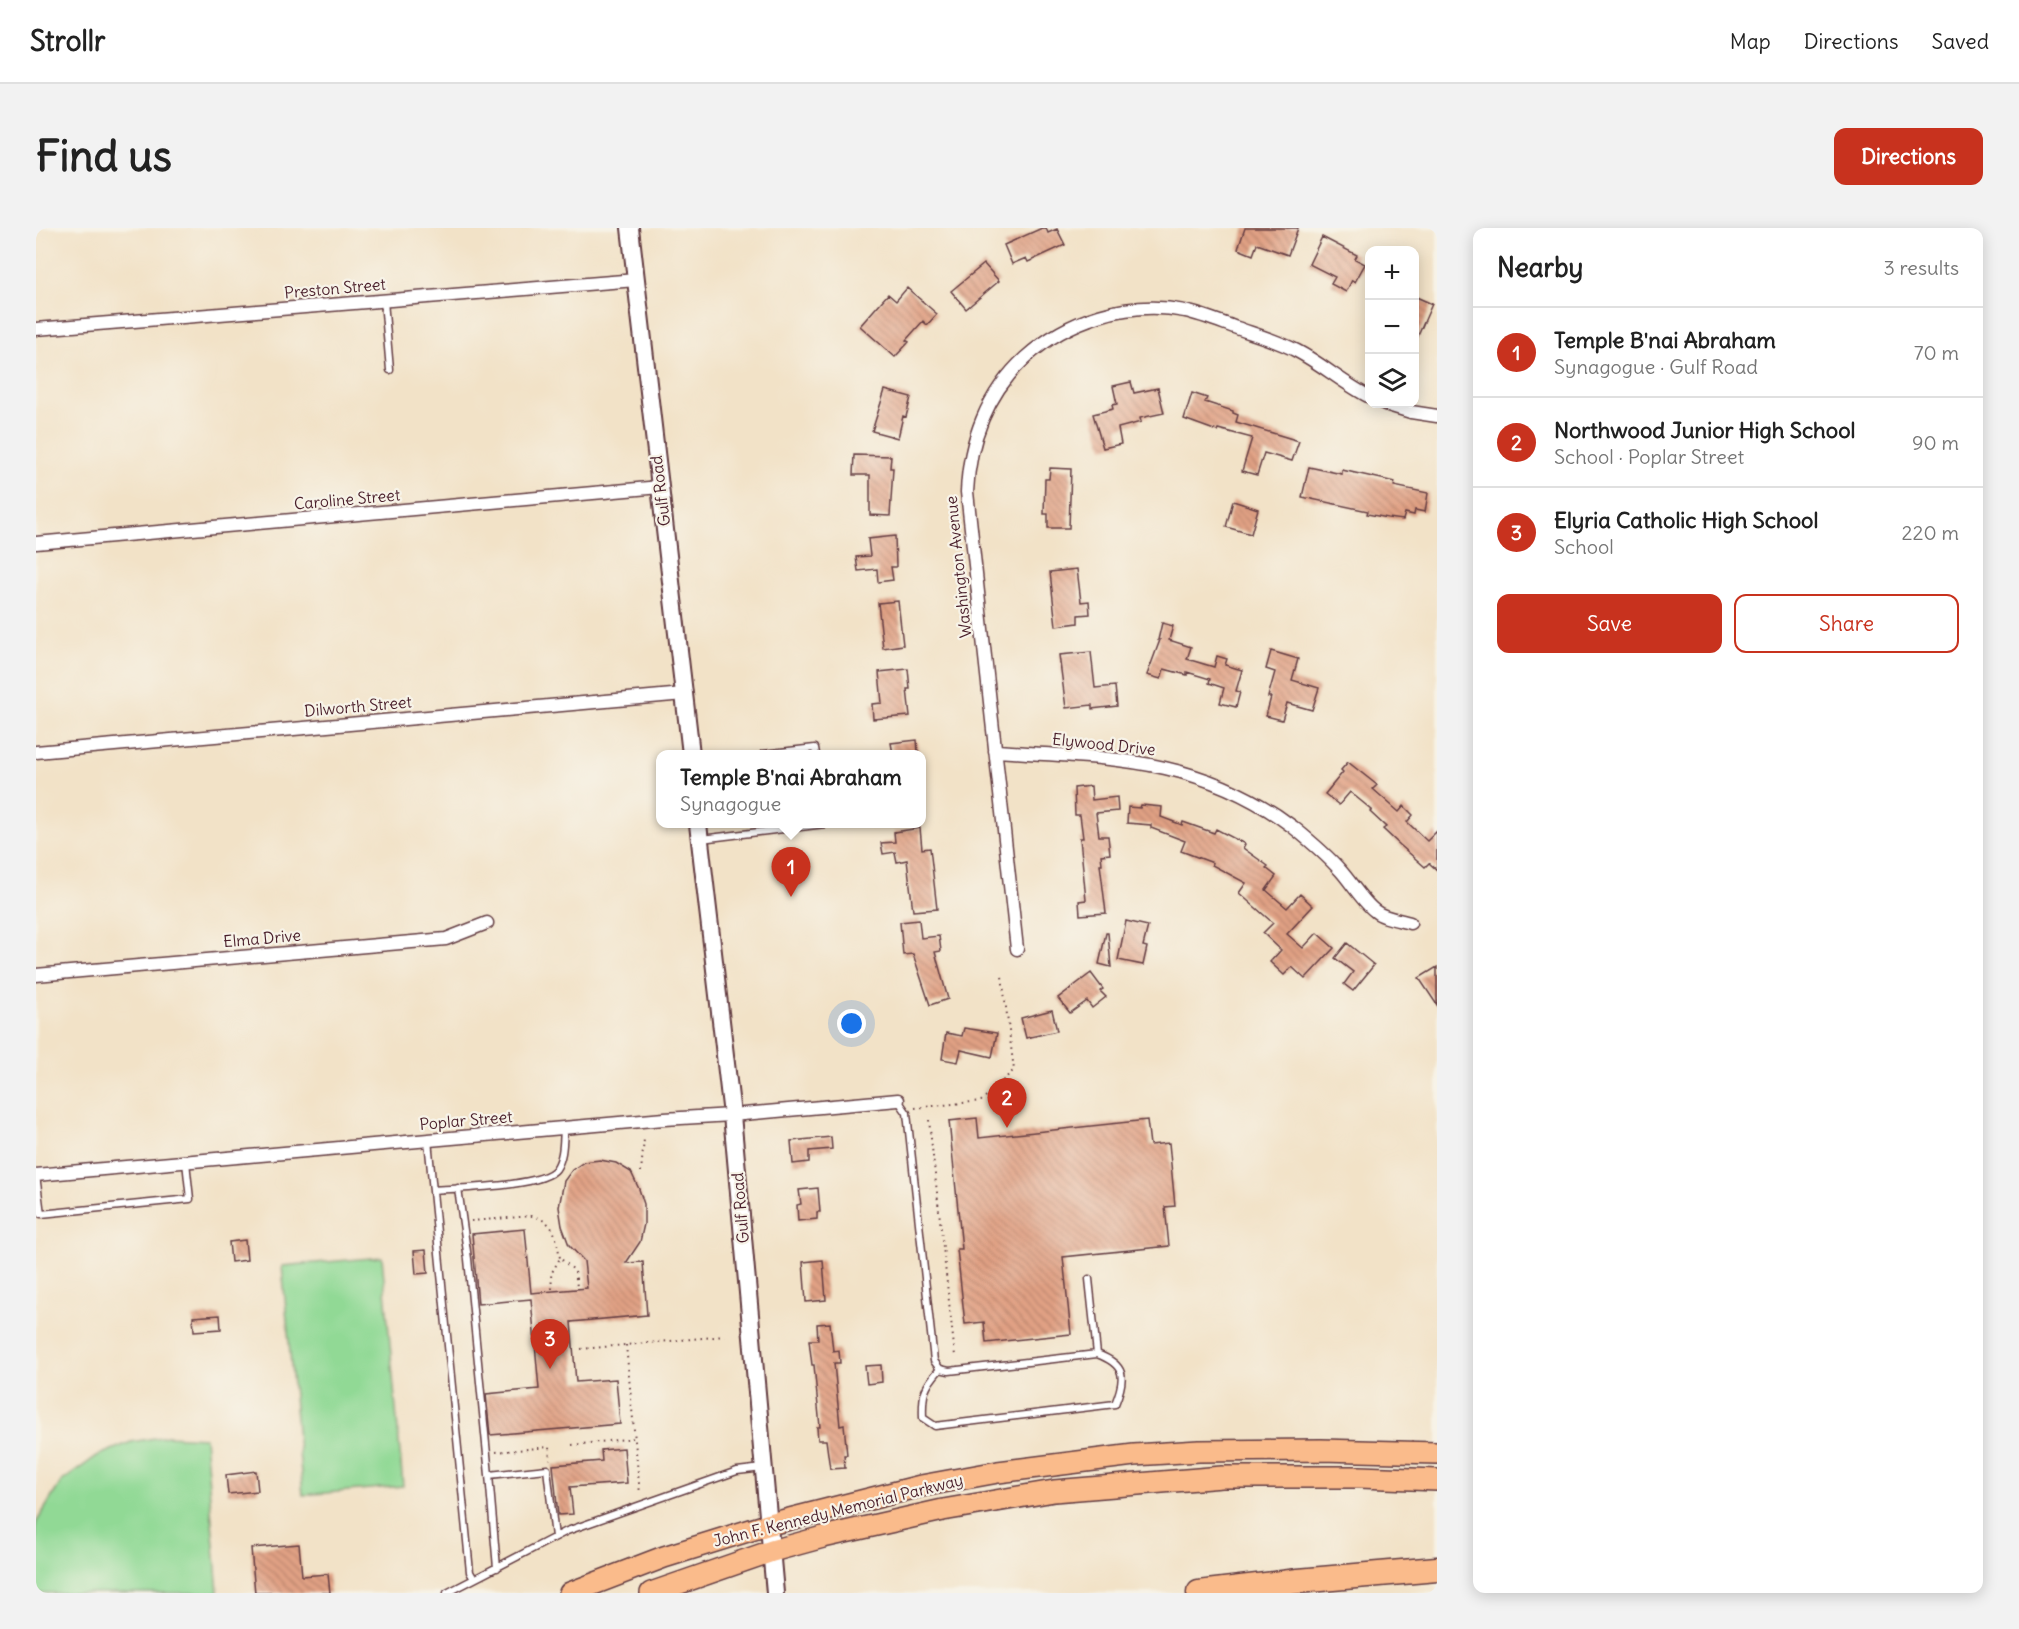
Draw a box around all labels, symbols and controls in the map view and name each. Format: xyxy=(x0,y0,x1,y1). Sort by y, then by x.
text: Strollr xyxy=(30,23,105,59)
text: Map xyxy=(1730,28,1771,55)
text: Directions xyxy=(1804,28,1898,55)
text: Saved xyxy=(1931,28,1989,55)
button: Directions xyxy=(1834,128,1983,185)
text: Find us xyxy=(36,130,172,182)
map controls xyxy=(1365,246,1419,408)
button: + xyxy=(1365,246,1419,300)
text: Nearby xyxy=(1497,251,1583,284)
text: 3 results xyxy=(1883,255,1959,280)
street label: Preston Street xyxy=(283,274,387,302)
button: − xyxy=(1365,300,1419,354)
text: Temple B'nai Abraham xyxy=(1554,326,1776,354)
text: 1 xyxy=(1513,340,1520,365)
text: 70 m xyxy=(1914,340,1959,365)
button: layers xyxy=(1365,354,1419,408)
text: Synagogue · Gulf Road xyxy=(1554,354,1758,379)
text: Northwood Junior High School xyxy=(1554,416,1855,444)
text: 2 xyxy=(1511,430,1522,455)
text: 90 m xyxy=(1912,430,1959,455)
text: School · Poplar Street xyxy=(1554,444,1744,469)
street label: Gulf Road xyxy=(646,455,674,527)
street label: Caroline Street xyxy=(293,484,402,514)
street label: Washington Avenue xyxy=(941,495,975,639)
text: Elyria Catholic High School xyxy=(1554,506,1818,534)
text: 3 xyxy=(1511,520,1522,545)
text: 220 m xyxy=(1902,520,1959,545)
text: School xyxy=(1554,534,1614,559)
button: Save xyxy=(1497,594,1722,653)
button: Share xyxy=(1734,594,1959,653)
street label: Dilworth Street xyxy=(303,691,413,721)
street label: Elywood Drive xyxy=(1051,729,1157,759)
popup xyxy=(656,750,926,828)
text: Temple B'nai Abraham xyxy=(680,763,902,791)
text: Synagogue xyxy=(680,791,781,816)
pin: 1 xyxy=(772,848,810,897)
street label: Elma Drive xyxy=(222,925,302,951)
your location xyxy=(837,1009,866,1038)
pin: 2 xyxy=(988,1078,1026,1128)
street label: Poplar Street xyxy=(419,1106,514,1134)
street label: Gulf Road xyxy=(727,1172,753,1244)
pin: 3 xyxy=(530,1320,570,1369)
street label: John F. Kennedy Memorial Parkway xyxy=(711,1469,965,1551)

